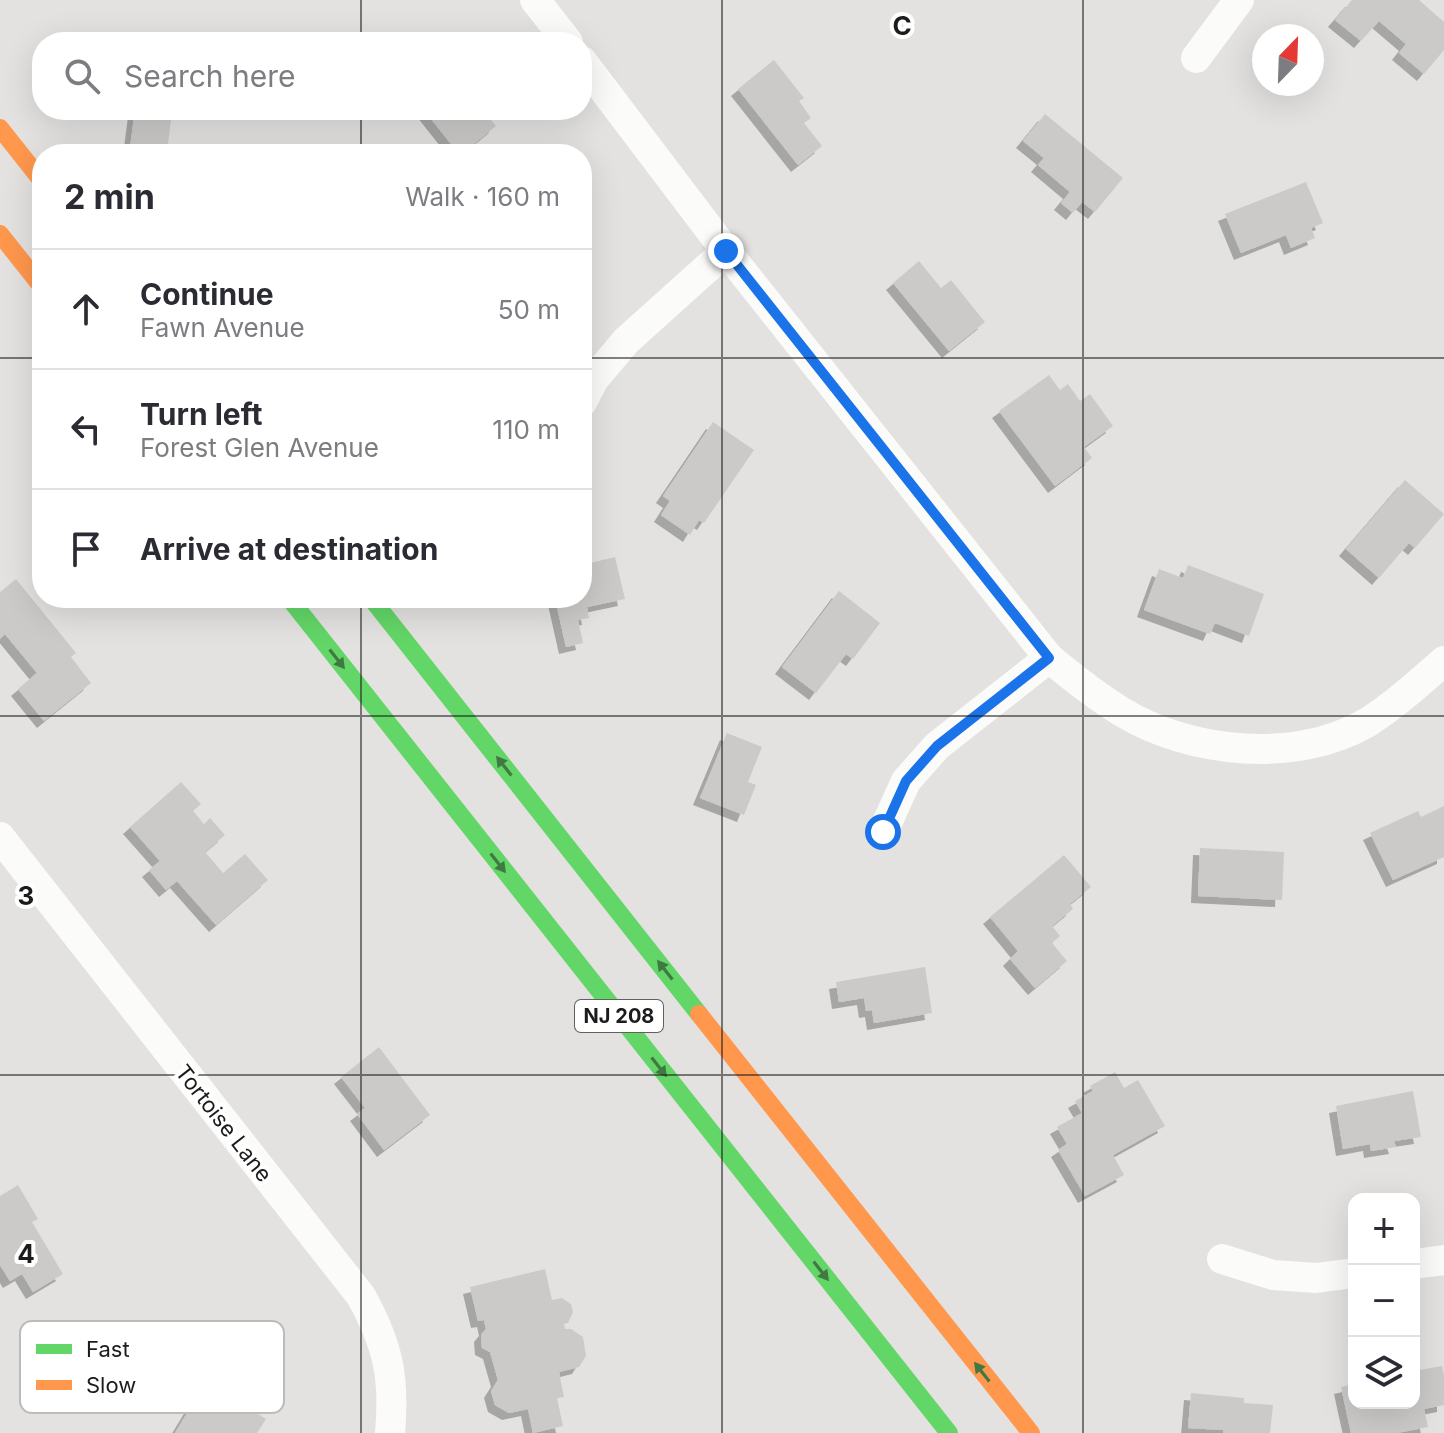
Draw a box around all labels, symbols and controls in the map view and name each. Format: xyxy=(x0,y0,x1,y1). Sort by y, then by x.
text: C xyxy=(892,10,912,41)
north arrow xyxy=(1252,24,1324,96)
search box xyxy=(32,32,592,120)
icon: search xyxy=(60,54,104,98)
text: Search here xyxy=(124,58,296,94)
text: 2 min xyxy=(64,176,155,217)
text: Walk · 160 m xyxy=(405,181,560,212)
route end xyxy=(708,233,744,269)
text: Continue xyxy=(140,276,274,312)
icon: ahead xyxy=(64,287,108,331)
text: 50 m xyxy=(498,294,560,325)
text: Fawn Avenue xyxy=(140,312,305,343)
text: Turn left xyxy=(140,396,262,432)
icon: left xyxy=(64,407,108,451)
text: 110 m xyxy=(492,414,560,445)
text: Forest Glen Avenue xyxy=(140,432,379,463)
icon: arrive xyxy=(64,527,108,571)
text: Arrive at destination xyxy=(140,531,438,567)
one-way arrow xyxy=(328,649,345,669)
one-way arrow xyxy=(496,756,512,776)
route start xyxy=(865,814,901,850)
one-way arrow xyxy=(489,853,506,873)
text: 3 xyxy=(18,880,34,911)
one-way arrow xyxy=(657,960,673,980)
road number: NJ 208 xyxy=(575,1000,663,1032)
one-way arrow xyxy=(651,1057,667,1077)
street label: Tortoise Lane xyxy=(170,1059,278,1187)
map controls xyxy=(1348,1193,1420,1409)
button: + xyxy=(1348,1193,1420,1265)
text: 4 xyxy=(17,1238,35,1269)
one-way arrow xyxy=(812,1261,828,1281)
button: − xyxy=(1348,1265,1420,1337)
legend xyxy=(20,1321,284,1413)
text: Fast xyxy=(86,1336,130,1362)
button: layers xyxy=(1348,1337,1420,1409)
one-way arrow xyxy=(975,1362,991,1382)
text: Slow xyxy=(86,1372,136,1398)

